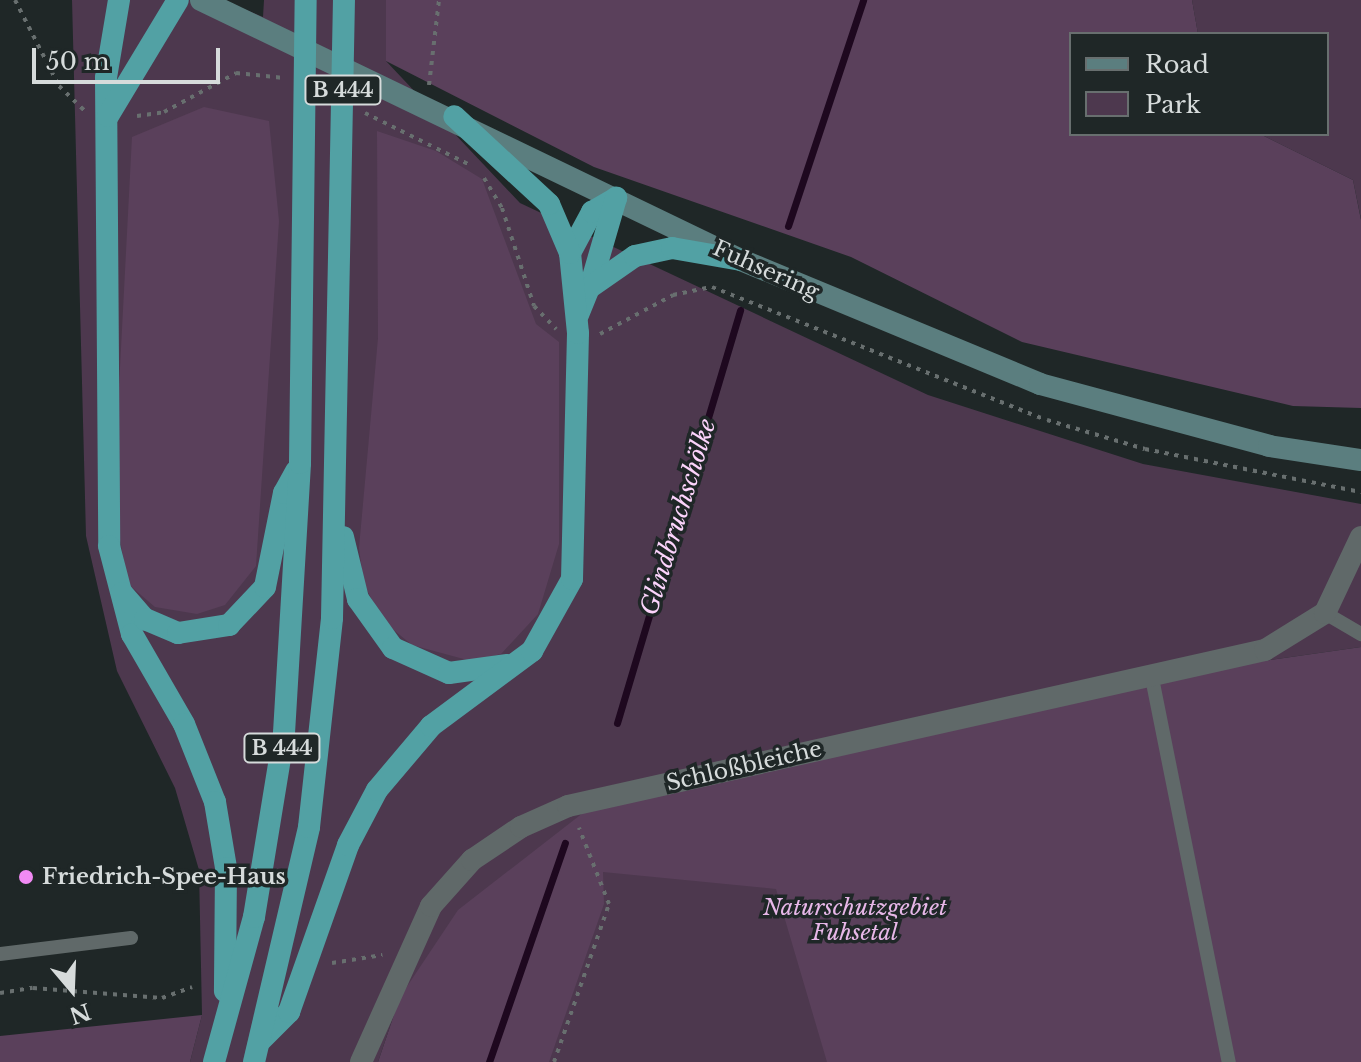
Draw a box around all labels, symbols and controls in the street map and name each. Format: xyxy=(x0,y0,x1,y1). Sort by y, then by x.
scale bar xyxy=(36,32,224,82)
legend xyxy=(1069,32,1329,136)
text: 50 m xyxy=(46,47,109,76)
text: Road xyxy=(1145,50,1209,79)
road number: B 444 xyxy=(303,74,383,106)
text: Park xyxy=(1145,90,1201,119)
street label: Fuhsering xyxy=(709,235,823,305)
water label: Glindbruchschölke xyxy=(634,415,722,619)
road number: B 444 xyxy=(242,732,322,764)
street label: Schloßbleiche xyxy=(664,735,824,797)
place label: Friedrich-Spee-Haus xyxy=(42,864,286,890)
marker: Friedrich-Spee-Haus xyxy=(17,868,35,886)
park label: Naturschutzgebiet Fuhsetal xyxy=(763,894,947,946)
north arrow xyxy=(32,950,112,1030)
text: N xyxy=(66,997,94,1029)

